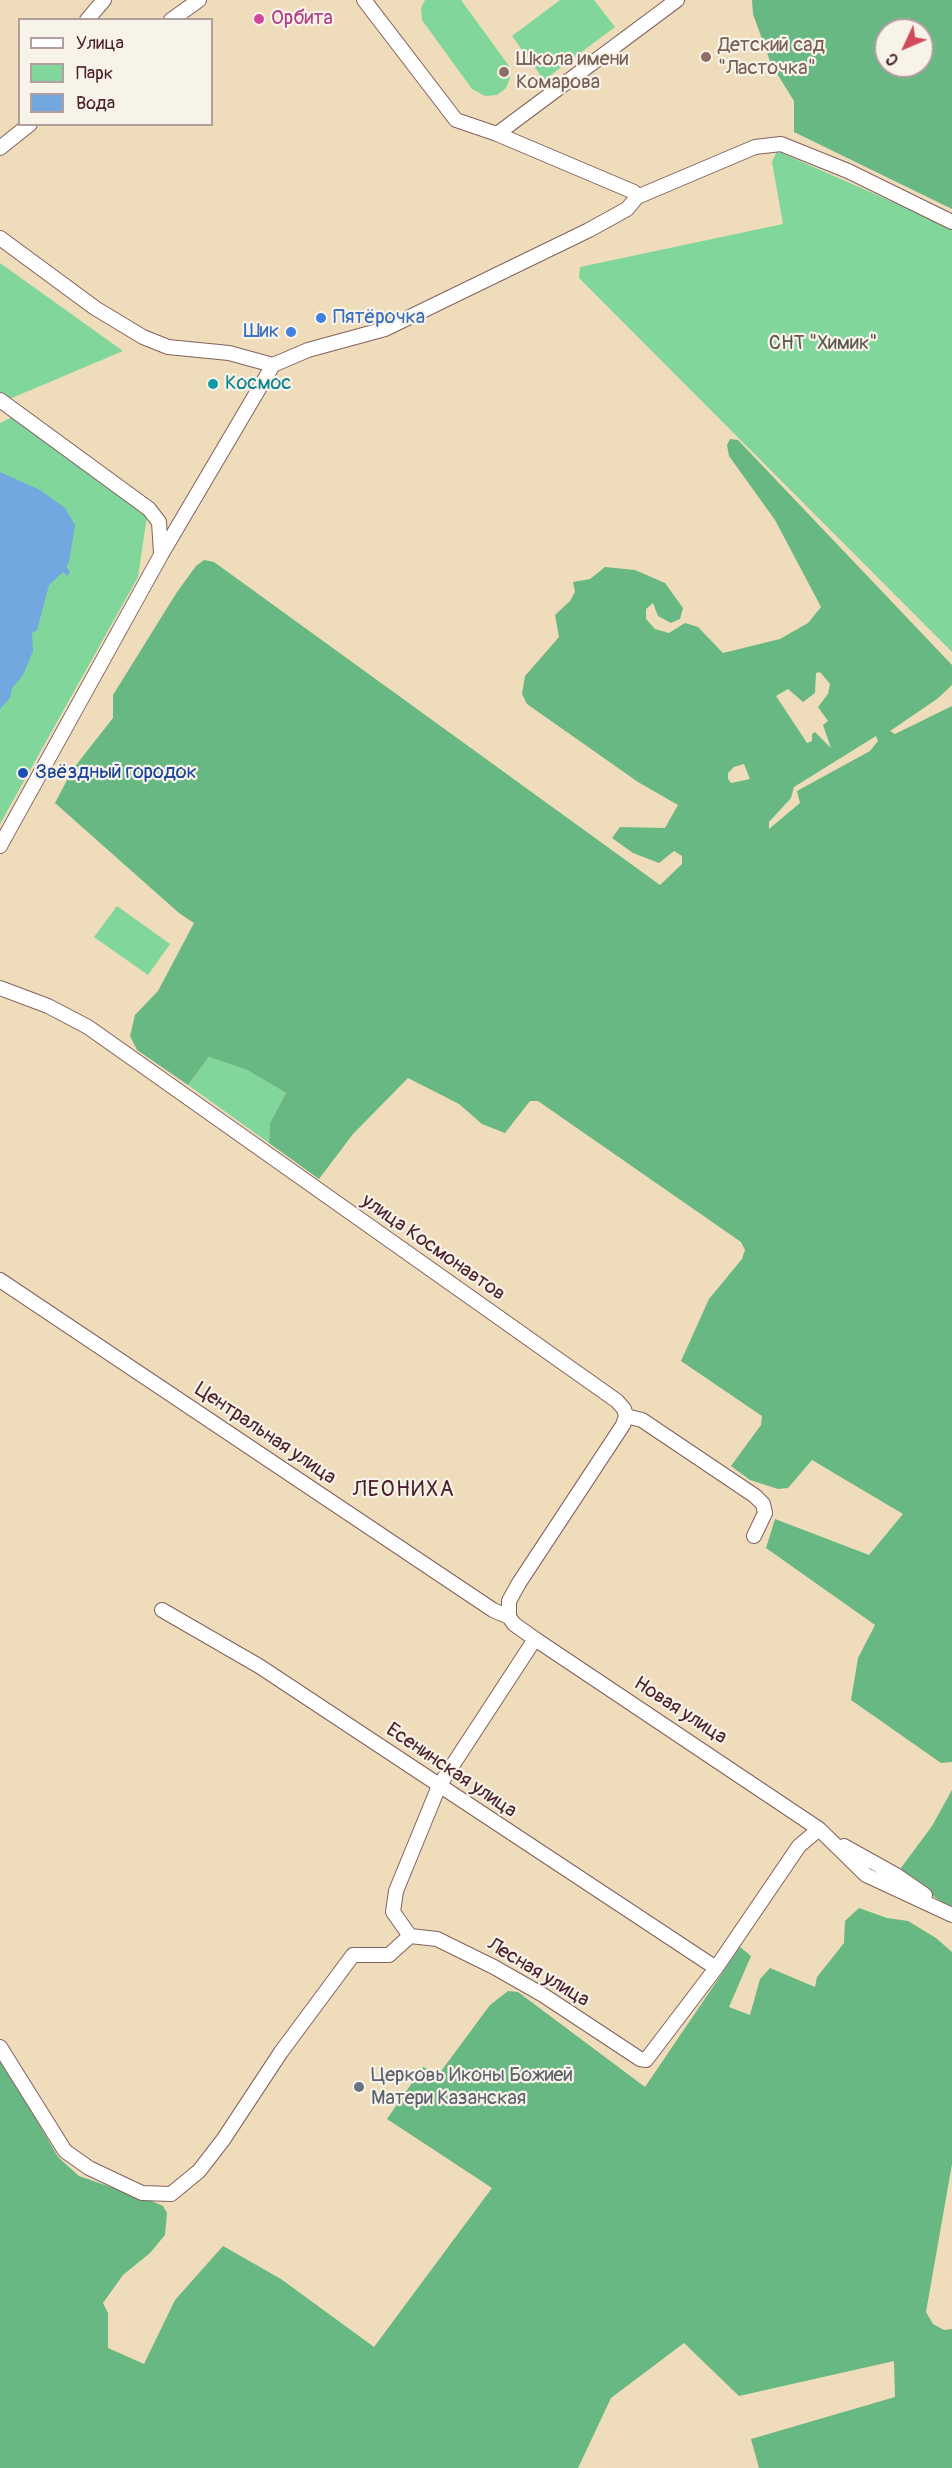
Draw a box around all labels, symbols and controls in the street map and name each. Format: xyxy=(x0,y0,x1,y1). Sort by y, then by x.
place label: Орбита xyxy=(271,7,333,31)
marker: Орбита xyxy=(252,12,266,26)
legend xyxy=(18,18,213,126)
north arrow xyxy=(874,18,934,78)
text: Улица xyxy=(76,32,124,55)
place label: Детский сад "Ласточка" xyxy=(718,34,825,81)
place label: Школа имени Комарова xyxy=(516,48,628,95)
text: С xyxy=(882,49,903,70)
marker: Детский сад "Ласточка" xyxy=(699,50,713,64)
text: Парк xyxy=(76,62,113,85)
marker: Школа имени Комарова xyxy=(497,65,511,79)
text: Вода xyxy=(76,92,115,115)
place label: Пятёрочка xyxy=(333,306,425,330)
marker: Пятёрочка xyxy=(314,311,328,325)
place label: Шик xyxy=(243,320,279,344)
marker: Шик xyxy=(284,325,298,339)
park label: СНТ "Химик" xyxy=(769,332,877,356)
place label: Космос xyxy=(225,372,291,396)
marker: Космос xyxy=(206,377,220,391)
place label: Звёздный городок xyxy=(35,761,197,785)
marker: Звёздный городок xyxy=(16,766,30,780)
street label: улица Космонавтов xyxy=(356,1189,510,1307)
street label: Центральная улица xyxy=(190,1378,340,1490)
district label: ЛЕОНИХА xyxy=(353,1477,455,1503)
street label: Новая улица xyxy=(629,1672,731,1750)
street label: Есенинская улица xyxy=(381,1718,521,1824)
street label: Лесная улица xyxy=(483,1933,593,2013)
place label: Церковь Иконы Божией Матери Казанская xyxy=(371,2064,573,2111)
marker: Церковь Иконы Божией Матери Казанская xyxy=(352,2080,366,2094)

